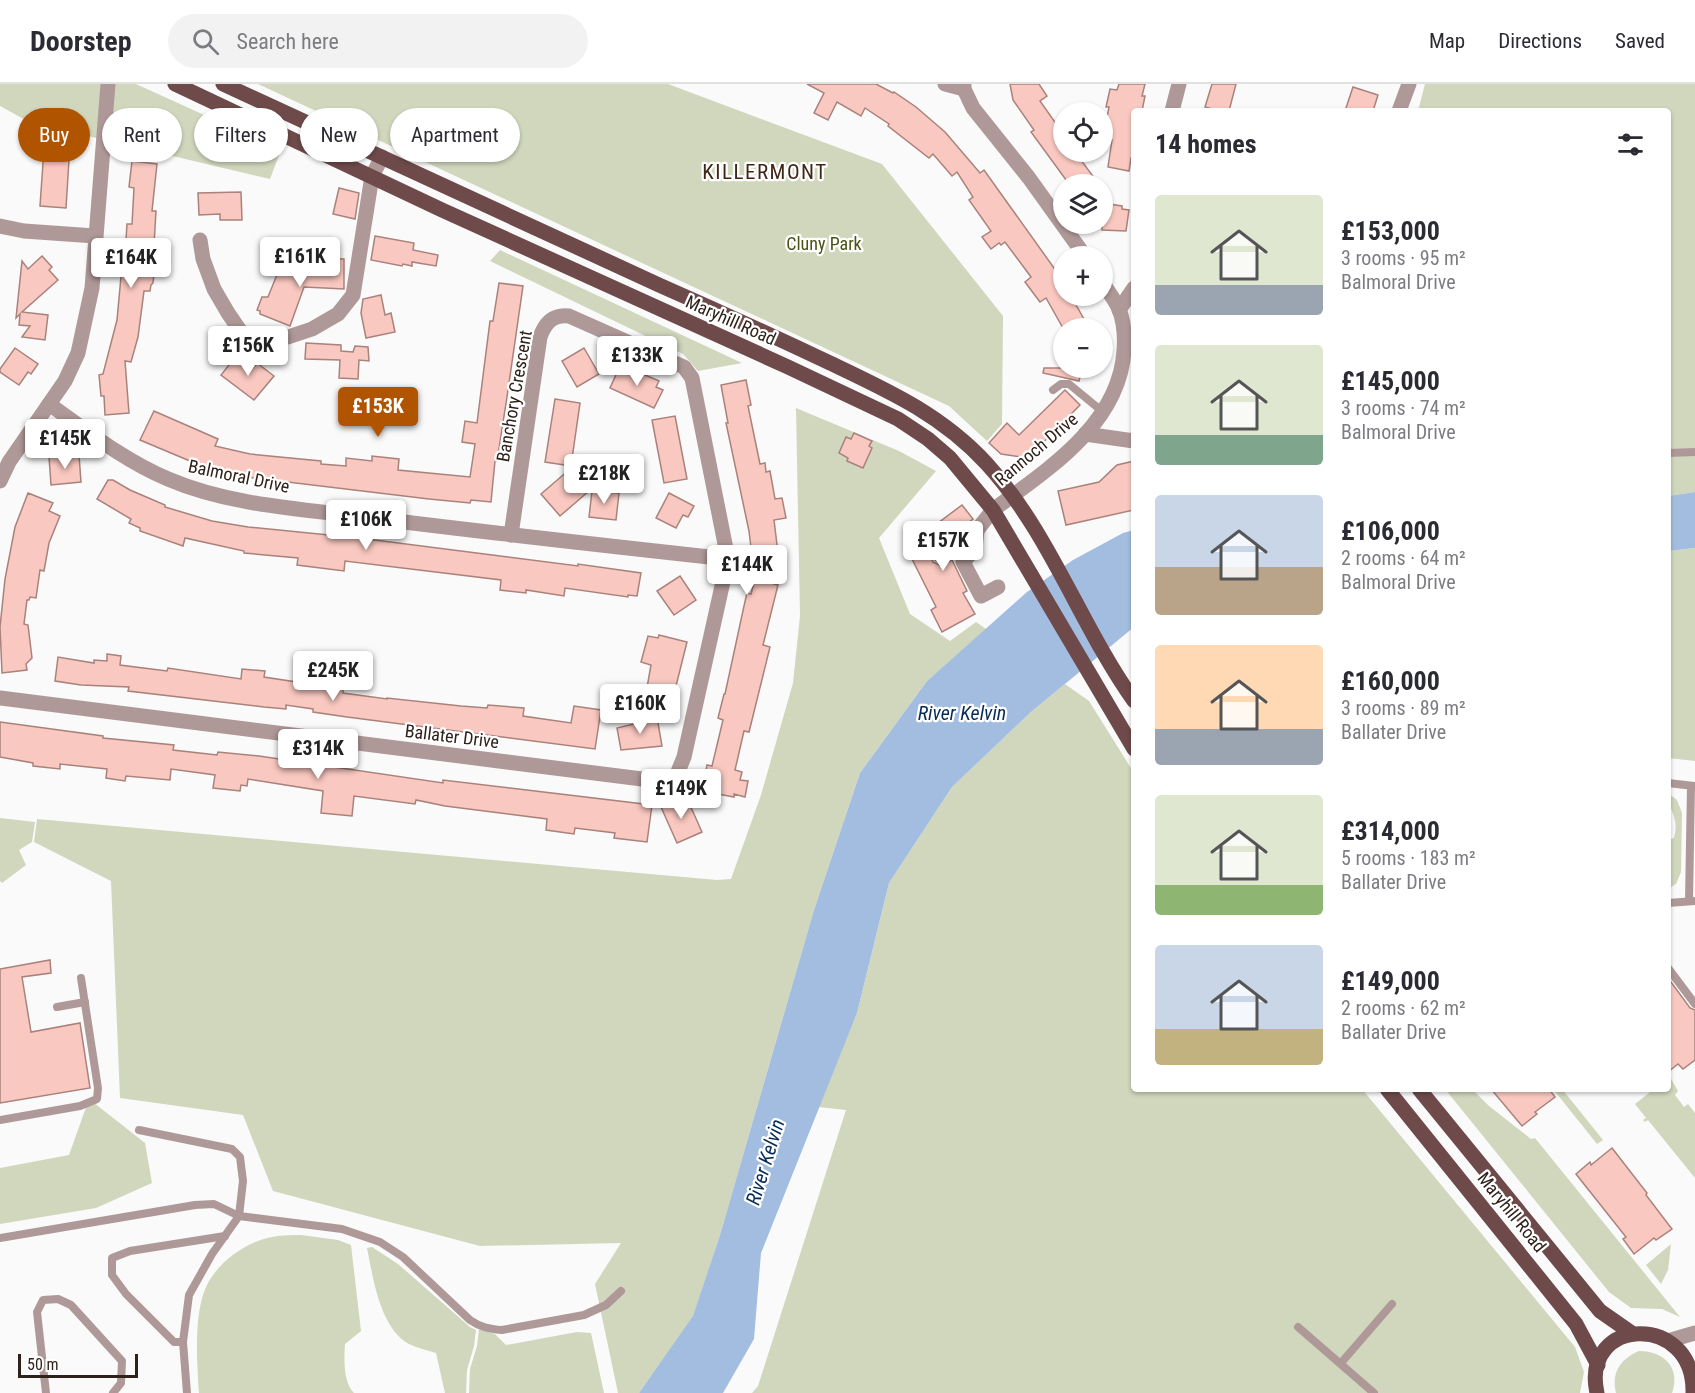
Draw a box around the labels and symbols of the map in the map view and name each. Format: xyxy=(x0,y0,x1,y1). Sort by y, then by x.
district label: KILLERMONT xyxy=(702,160,828,184)
park label: Cluny Park xyxy=(786,233,862,254)
pin: £161K xyxy=(258,237,342,288)
pin: £164K xyxy=(89,238,173,289)
street label: Maryhill Road xyxy=(683,291,779,349)
pin: £156K xyxy=(206,326,290,377)
street label: Banchory Crescent xyxy=(492,328,536,464)
pin: £133K xyxy=(595,336,679,387)
pin: £153K xyxy=(336,387,420,438)
street label: Rannoch Drive xyxy=(990,408,1082,490)
pin: £145K xyxy=(23,419,107,470)
pin: £218K xyxy=(562,454,646,505)
street label: Balmoral Drive xyxy=(186,455,292,497)
pin: £106K xyxy=(324,500,408,551)
pin: £157K xyxy=(901,521,985,572)
pin: £144K xyxy=(705,545,789,596)
pin: £245K xyxy=(291,651,375,702)
pin: £160K xyxy=(598,684,682,735)
water label: River Kelvin xyxy=(918,701,1006,725)
street label: Ballater Drive xyxy=(404,720,500,752)
pin: £314K xyxy=(276,729,360,780)
pin: £149K xyxy=(639,769,723,820)
water label: River Kelvin xyxy=(741,1116,789,1208)
street label: Maryhill Road xyxy=(1473,1168,1551,1256)
scale bar xyxy=(18,1351,138,1378)

